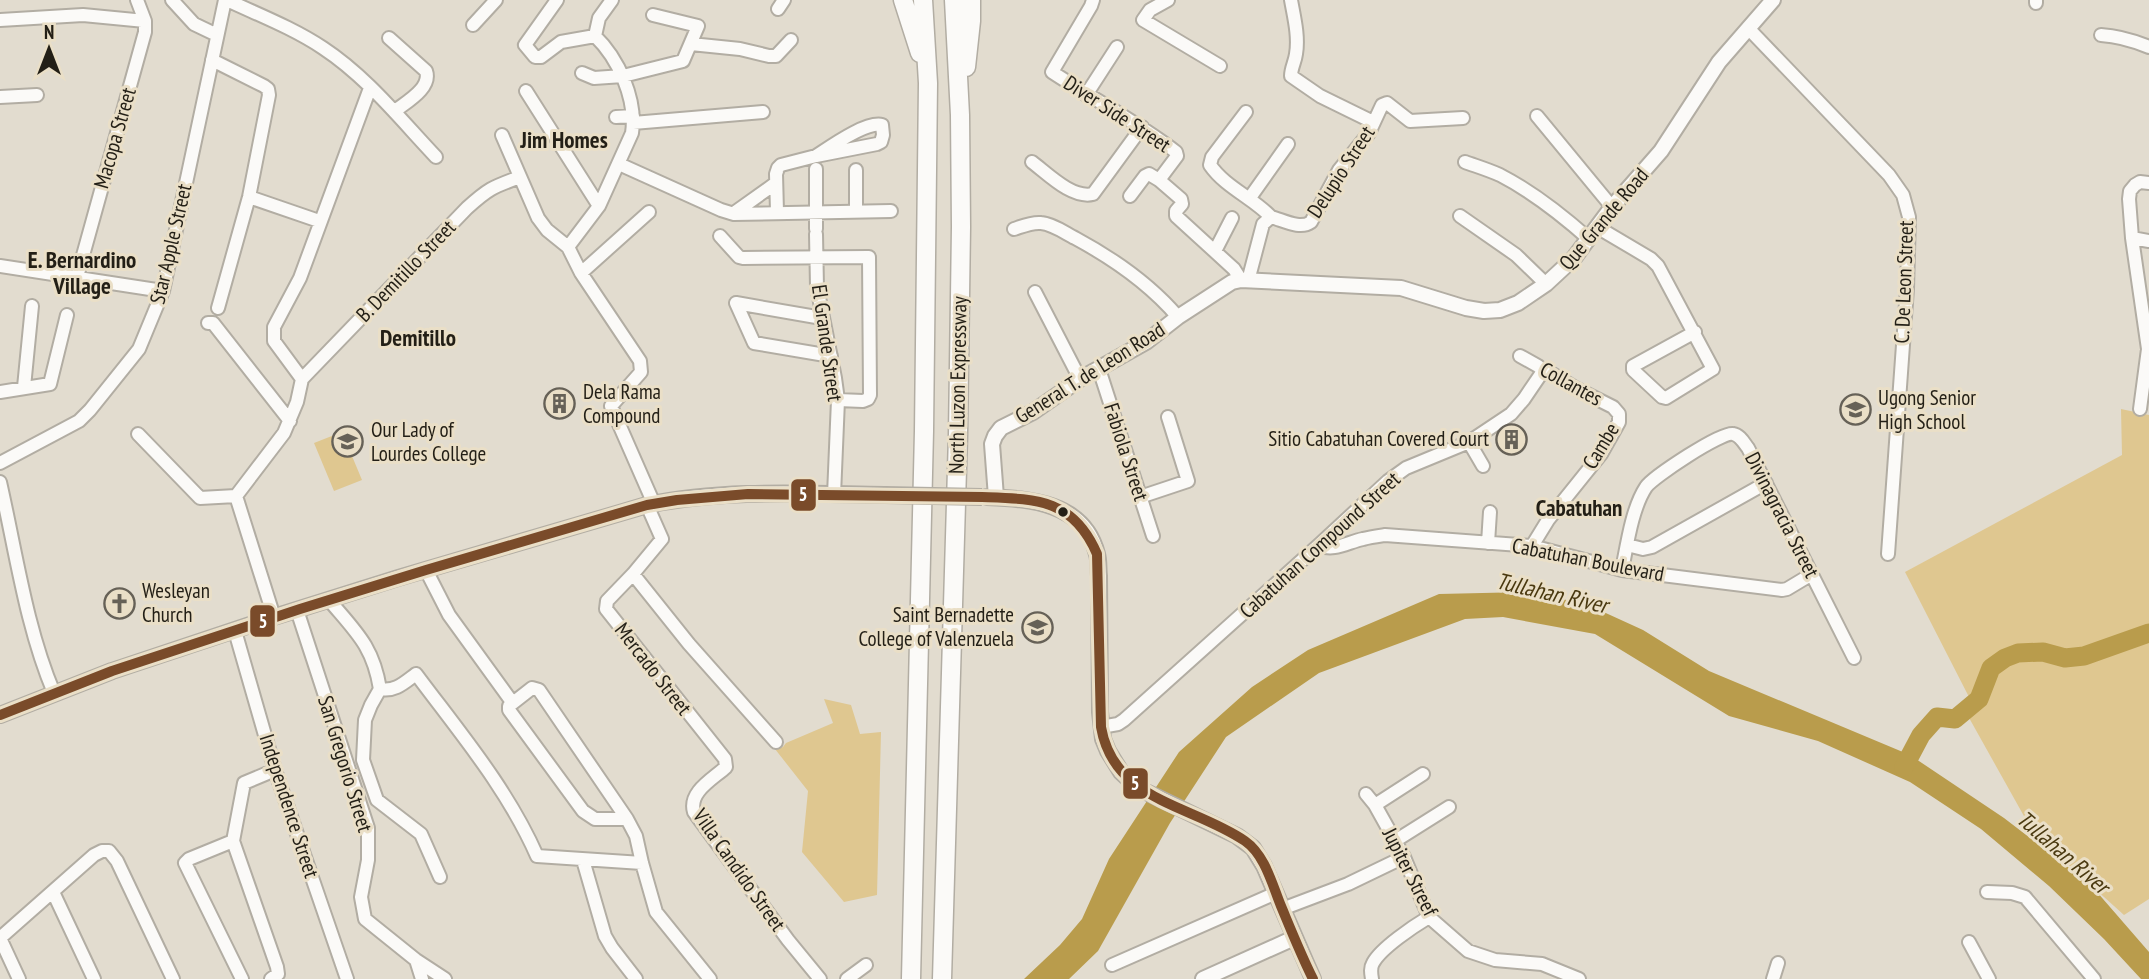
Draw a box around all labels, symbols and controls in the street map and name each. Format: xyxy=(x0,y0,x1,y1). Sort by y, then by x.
north arrow xyxy=(14,14,84,84)
text: N xyxy=(44,20,54,44)
street label: Diver Side Street xyxy=(1059,69,1176,158)
street label: Macopa Street xyxy=(87,84,142,191)
street label: Delupio Street xyxy=(1301,120,1380,223)
district label: Jim Homes xyxy=(519,125,608,154)
street label: Que Grande Road xyxy=(1553,162,1654,275)
street label: Star Apple Street xyxy=(144,181,197,307)
street label: B. Demitillo Street xyxy=(350,214,461,327)
street label: C. De Leon Street xyxy=(1888,220,1919,344)
district label: E. Bernardino Village xyxy=(28,245,136,300)
street label: El Grande Street xyxy=(806,283,849,403)
street label: North Luzon Expressway xyxy=(942,296,973,474)
street label: General T. de Leon Road xyxy=(1010,316,1170,429)
district label: Demitillo xyxy=(380,323,456,352)
street label: Collantes xyxy=(1535,356,1607,412)
place label: Dela Rama Compound xyxy=(583,378,661,429)
place label: Ugong Senior High School xyxy=(1878,384,1976,435)
building icon: Dela Rama Compound xyxy=(543,387,577,421)
school or university icon: Ugong Senior High School xyxy=(1838,393,1872,427)
street label: Fabiola Street xyxy=(1098,400,1155,504)
place label: Our Lady of Lourdes College xyxy=(371,416,486,467)
street label: Cambe xyxy=(1576,418,1625,474)
building icon: Sitio Cabatuhan Covered Court xyxy=(1495,422,1529,456)
school or university icon: Our Lady of Lourdes College xyxy=(331,425,365,459)
place label: Sitio Cabatuhan Covered Court xyxy=(1268,425,1489,452)
street label: Divinagracia Street xyxy=(1739,447,1826,582)
street label: Cabatuhan Compound Street xyxy=(1234,465,1406,624)
line badge: 5 xyxy=(790,478,817,512)
text: 5 xyxy=(798,482,808,506)
district label: Cabatuhan xyxy=(1536,493,1622,522)
unlabelled marker xyxy=(1056,505,1070,519)
street label: Cabatuhan Boulevard xyxy=(1510,532,1666,587)
water label: Tullahan River xyxy=(1494,566,1614,620)
place label: Wesleyan Church xyxy=(142,577,210,628)
church icon: Wesleyan Church xyxy=(102,586,136,620)
place label: Saint Bernadette College of Valenzuela xyxy=(859,601,1014,652)
line badge: 5 xyxy=(249,604,276,638)
text: 5 xyxy=(258,609,268,633)
school or university icon: Saint Bernadette College of Valenzuela xyxy=(1020,610,1054,644)
street label: Mercado Street xyxy=(609,617,698,720)
street label: San Gregorio Street xyxy=(312,692,379,835)
street label: Independence Street xyxy=(254,731,325,881)
line badge: 5 xyxy=(1122,767,1149,800)
text: 5 xyxy=(1130,771,1140,795)
street label: Villa Candido Street xyxy=(687,802,792,936)
water label: Tullahan River xyxy=(2011,804,2118,902)
street label: Jupiter Streef xyxy=(1376,822,1444,921)

